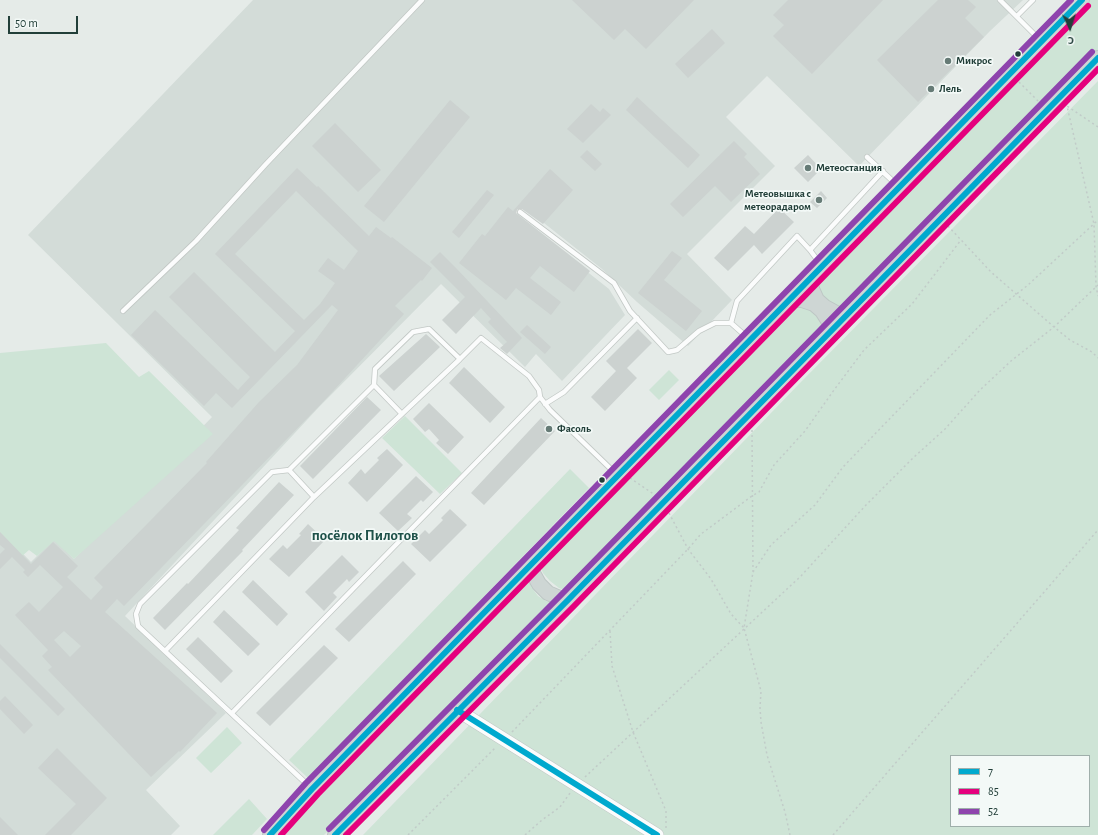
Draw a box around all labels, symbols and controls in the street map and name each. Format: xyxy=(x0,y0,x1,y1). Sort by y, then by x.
scale bar xyxy=(10,8,80,34)
north arrow xyxy=(1050,8,1090,48)
text: 50 m xyxy=(15,17,38,29)
text: С xyxy=(1067,35,1074,46)
unlabelled marker xyxy=(1013,49,1023,59)
place label: Микрос xyxy=(956,54,992,68)
marker: Микрос xyxy=(943,56,953,66)
place label: Лель xyxy=(939,82,961,96)
marker: Лель xyxy=(926,84,936,94)
place label: Метеостанция xyxy=(816,161,882,175)
marker: Метеостанция xyxy=(803,163,813,173)
place label: Метеовышка с метеорадаром xyxy=(744,187,811,213)
marker: Метеовышка с метеорадаром xyxy=(814,195,824,205)
place label: Фасоль xyxy=(557,422,591,436)
marker: Фасоль xyxy=(544,424,554,434)
unlabelled marker xyxy=(597,475,607,485)
district label: посёлок Пилотов xyxy=(312,526,418,544)
legend xyxy=(950,755,1090,827)
text: 7 xyxy=(988,765,993,777)
text: 85 xyxy=(988,785,999,797)
text: 52 xyxy=(988,805,998,817)

